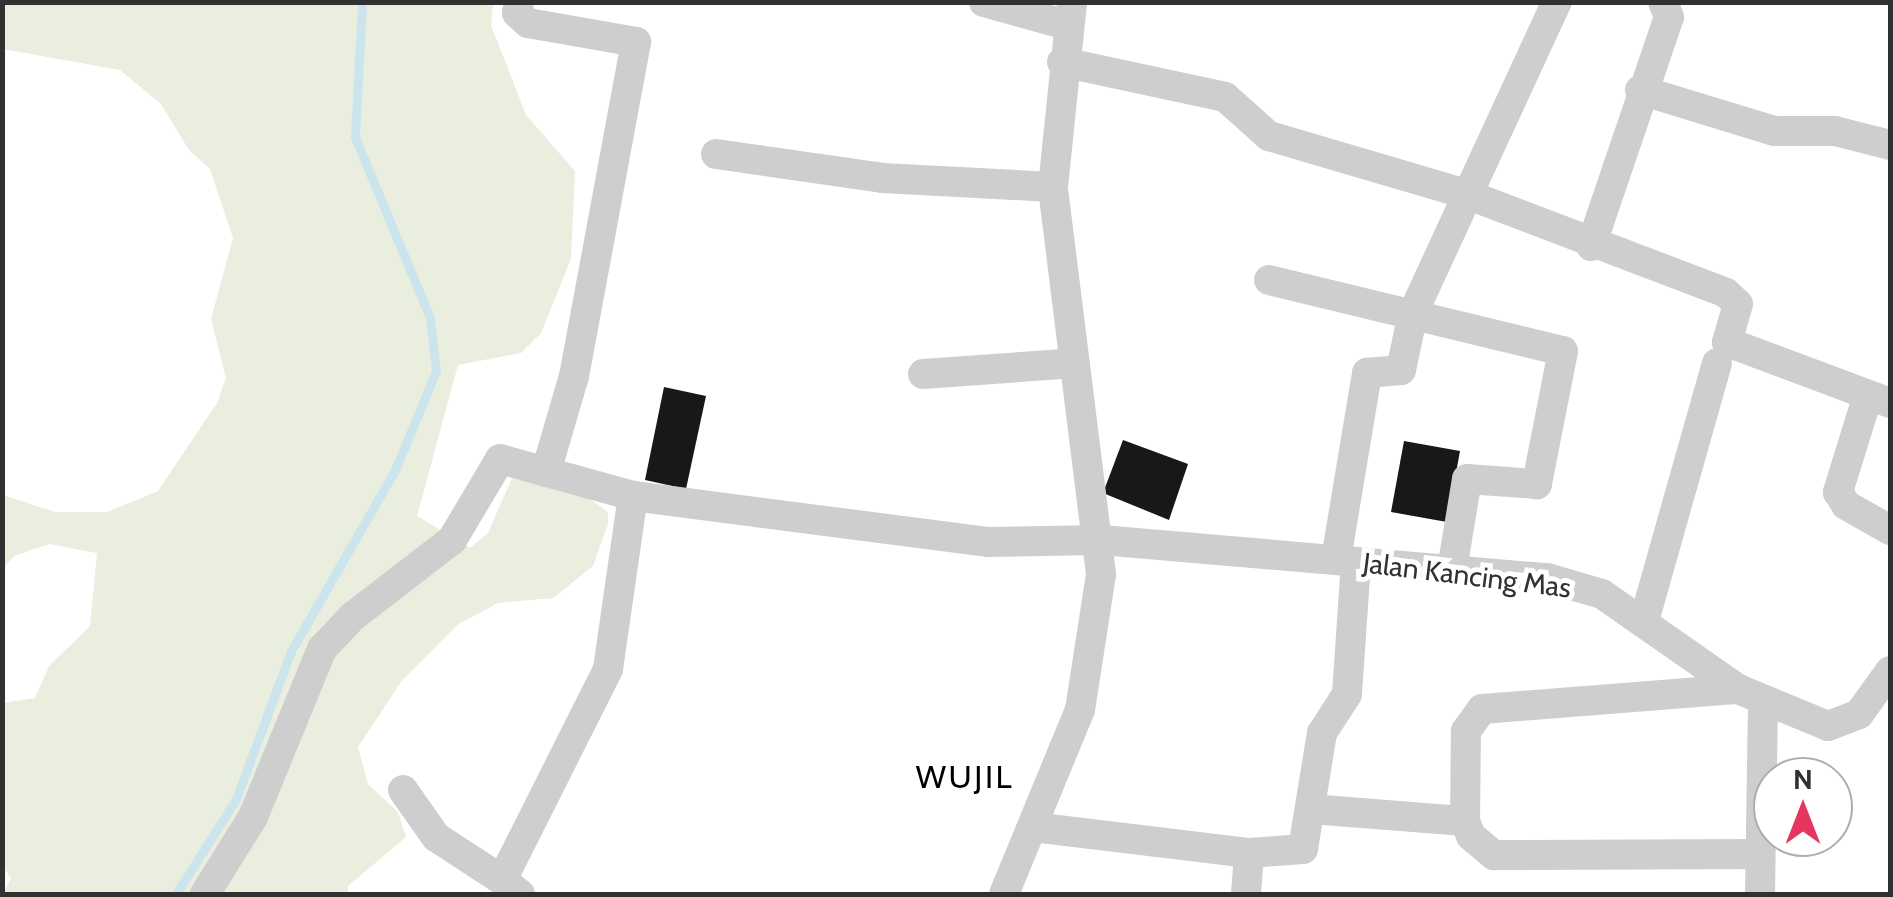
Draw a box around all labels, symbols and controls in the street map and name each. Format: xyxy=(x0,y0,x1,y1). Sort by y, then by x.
street label: Jalan Kancing Mas xyxy=(1361,546,1573,604)
north arrow xyxy=(1753,757,1853,857)
district label: WUJIL xyxy=(916,758,1014,796)
text: N xyxy=(1793,762,1813,796)

